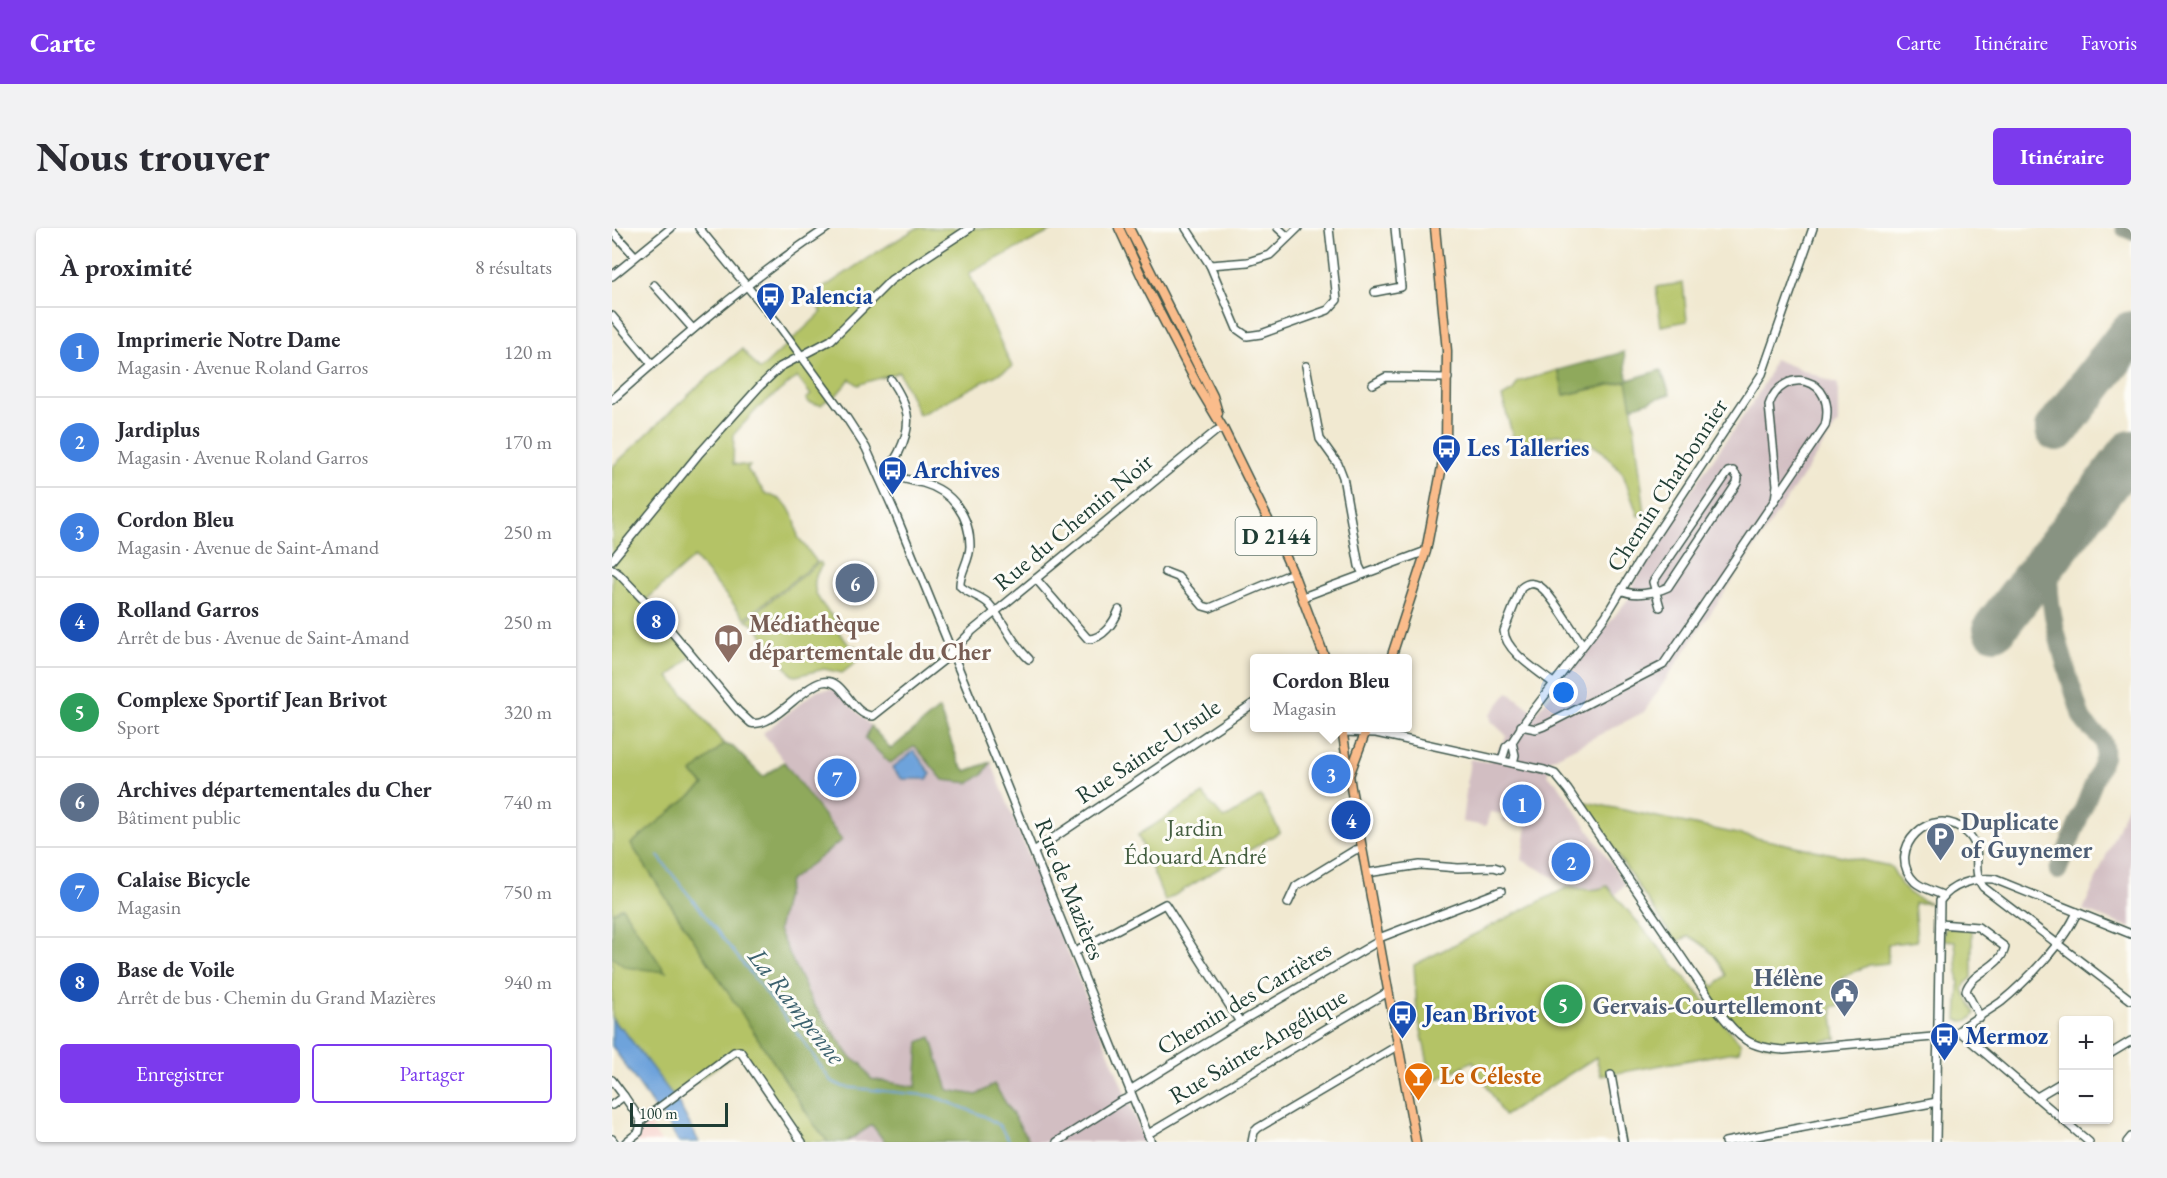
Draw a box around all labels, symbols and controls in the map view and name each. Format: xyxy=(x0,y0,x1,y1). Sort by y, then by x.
text: Carte xyxy=(30,24,96,60)
text: Carte xyxy=(1896,29,1941,56)
text: Itinéraire xyxy=(1974,29,2048,56)
text: Favoris xyxy=(2081,29,2137,56)
button: Itinéraire xyxy=(1993,128,2131,185)
text: Nous trouver xyxy=(36,129,270,184)
text: À proximité xyxy=(60,250,192,284)
text: 8 résultats xyxy=(475,254,552,280)
bus stop icon: Palencia xyxy=(754,280,786,322)
place label: Palencia xyxy=(791,280,873,311)
text: Imprimerie Notre Dame xyxy=(117,325,340,354)
text: 1 xyxy=(74,339,85,365)
text: 120 m xyxy=(504,339,552,365)
text: Magasin · Avenue Roland Garros xyxy=(117,354,368,380)
street label: Chemin Charbonnier xyxy=(1599,392,1734,577)
text: Jardiplus xyxy=(117,415,200,444)
text: 2 xyxy=(74,429,85,455)
text: 170 m xyxy=(504,429,552,455)
bus stop icon: Les Talleries xyxy=(1430,432,1462,474)
place label: Les Talleries xyxy=(1467,432,1589,463)
text: Magasin · Avenue Roland Garros xyxy=(117,444,368,470)
street label: Rue du Chemin Noir xyxy=(986,446,1159,597)
bus stop icon: Archives xyxy=(876,454,908,496)
place label: Archives xyxy=(912,454,1000,485)
text: Cordon Bleu xyxy=(117,505,234,534)
road number: D 2144 xyxy=(1236,517,1316,555)
text: 3 xyxy=(74,519,85,545)
text: 250 m xyxy=(504,519,552,545)
text: Magasin · Avenue de Saint-Amand xyxy=(117,534,379,560)
pin: 6 xyxy=(836,560,874,606)
text: Rolland Garros xyxy=(117,595,259,624)
pin: 8 xyxy=(636,598,675,642)
place label: Médiathèque départementale du Cher xyxy=(749,608,991,667)
text: 4 xyxy=(74,609,85,635)
text: 250 m xyxy=(504,609,552,635)
library icon: Médiathèque départementale du Cher xyxy=(712,622,744,664)
text: Arrêt de bus · Avenue de Saint-Amand xyxy=(117,624,409,650)
popup xyxy=(1250,654,1412,732)
text: Cordon Bleu xyxy=(1272,666,1390,695)
your location xyxy=(1549,678,1578,707)
text: Complexe Sportif Jean Brivot xyxy=(117,685,387,714)
street label: Rue Sainte-Ursule xyxy=(1069,691,1226,810)
text: Magasin xyxy=(1272,695,1337,721)
text: 5 xyxy=(74,699,85,725)
text: 320 m xyxy=(504,699,552,725)
text: Sport xyxy=(117,714,160,740)
pin: 3 xyxy=(1312,752,1350,796)
pin: 7 xyxy=(818,756,856,800)
text: Archives départementales du Cher xyxy=(117,775,432,804)
pin: 1 xyxy=(1502,782,1542,826)
text: 6 xyxy=(74,789,85,815)
text: 740 m xyxy=(504,789,552,815)
pin: 4 xyxy=(1332,798,1370,842)
text: Bâtiment public xyxy=(117,804,241,830)
place label: Duplicate of Guynemer xyxy=(1961,806,2092,866)
park label: Jardin Édouard André xyxy=(1124,812,1266,871)
street label: Rue de Mazières xyxy=(1028,814,1113,964)
parking icon: Duplicate of Guynemer xyxy=(1924,820,1956,862)
pin: 2 xyxy=(1552,840,1590,884)
text: Calaise Bicycle xyxy=(117,865,250,894)
text: 7 xyxy=(74,879,85,905)
text: 750 m xyxy=(504,879,552,905)
text: Magasin xyxy=(117,894,181,920)
street label: Chemin des Carrières xyxy=(1151,933,1337,1062)
water label: La Rampenne xyxy=(740,940,854,1072)
text: Base de Voile xyxy=(117,955,235,984)
place label: Hélène Gervais-Courtellemont xyxy=(1593,962,1823,1021)
text: 8 xyxy=(74,969,85,995)
text: 940 m xyxy=(504,969,552,995)
public building icon: Hélène Gervais-Courtellemont xyxy=(1828,976,1860,1018)
street label: Rue Sainte-Angélique xyxy=(1163,980,1352,1111)
pin: 5 xyxy=(1544,982,1582,1026)
text: Arrêt de bus · Chemin du Grand Mazières xyxy=(117,984,436,1010)
bus stop icon: Jean Brivot xyxy=(1387,998,1419,1040)
place label: Jean Brivot xyxy=(1422,998,1536,1029)
map controls xyxy=(2059,1016,2113,1124)
button: + xyxy=(2059,1016,2113,1070)
bus stop icon: Mermoz xyxy=(1928,1020,1960,1062)
place label: Mermoz xyxy=(1965,1020,2049,1051)
button: Enregistrer xyxy=(60,1044,300,1103)
button: Partager xyxy=(312,1044,552,1103)
bar icon: Le Céleste xyxy=(1403,1060,1435,1102)
place label: Le Céleste xyxy=(1440,1060,1541,1091)
button: − xyxy=(2059,1070,2113,1124)
scale bar xyxy=(630,1100,728,1128)
text: 100 m xyxy=(639,1103,678,1124)

